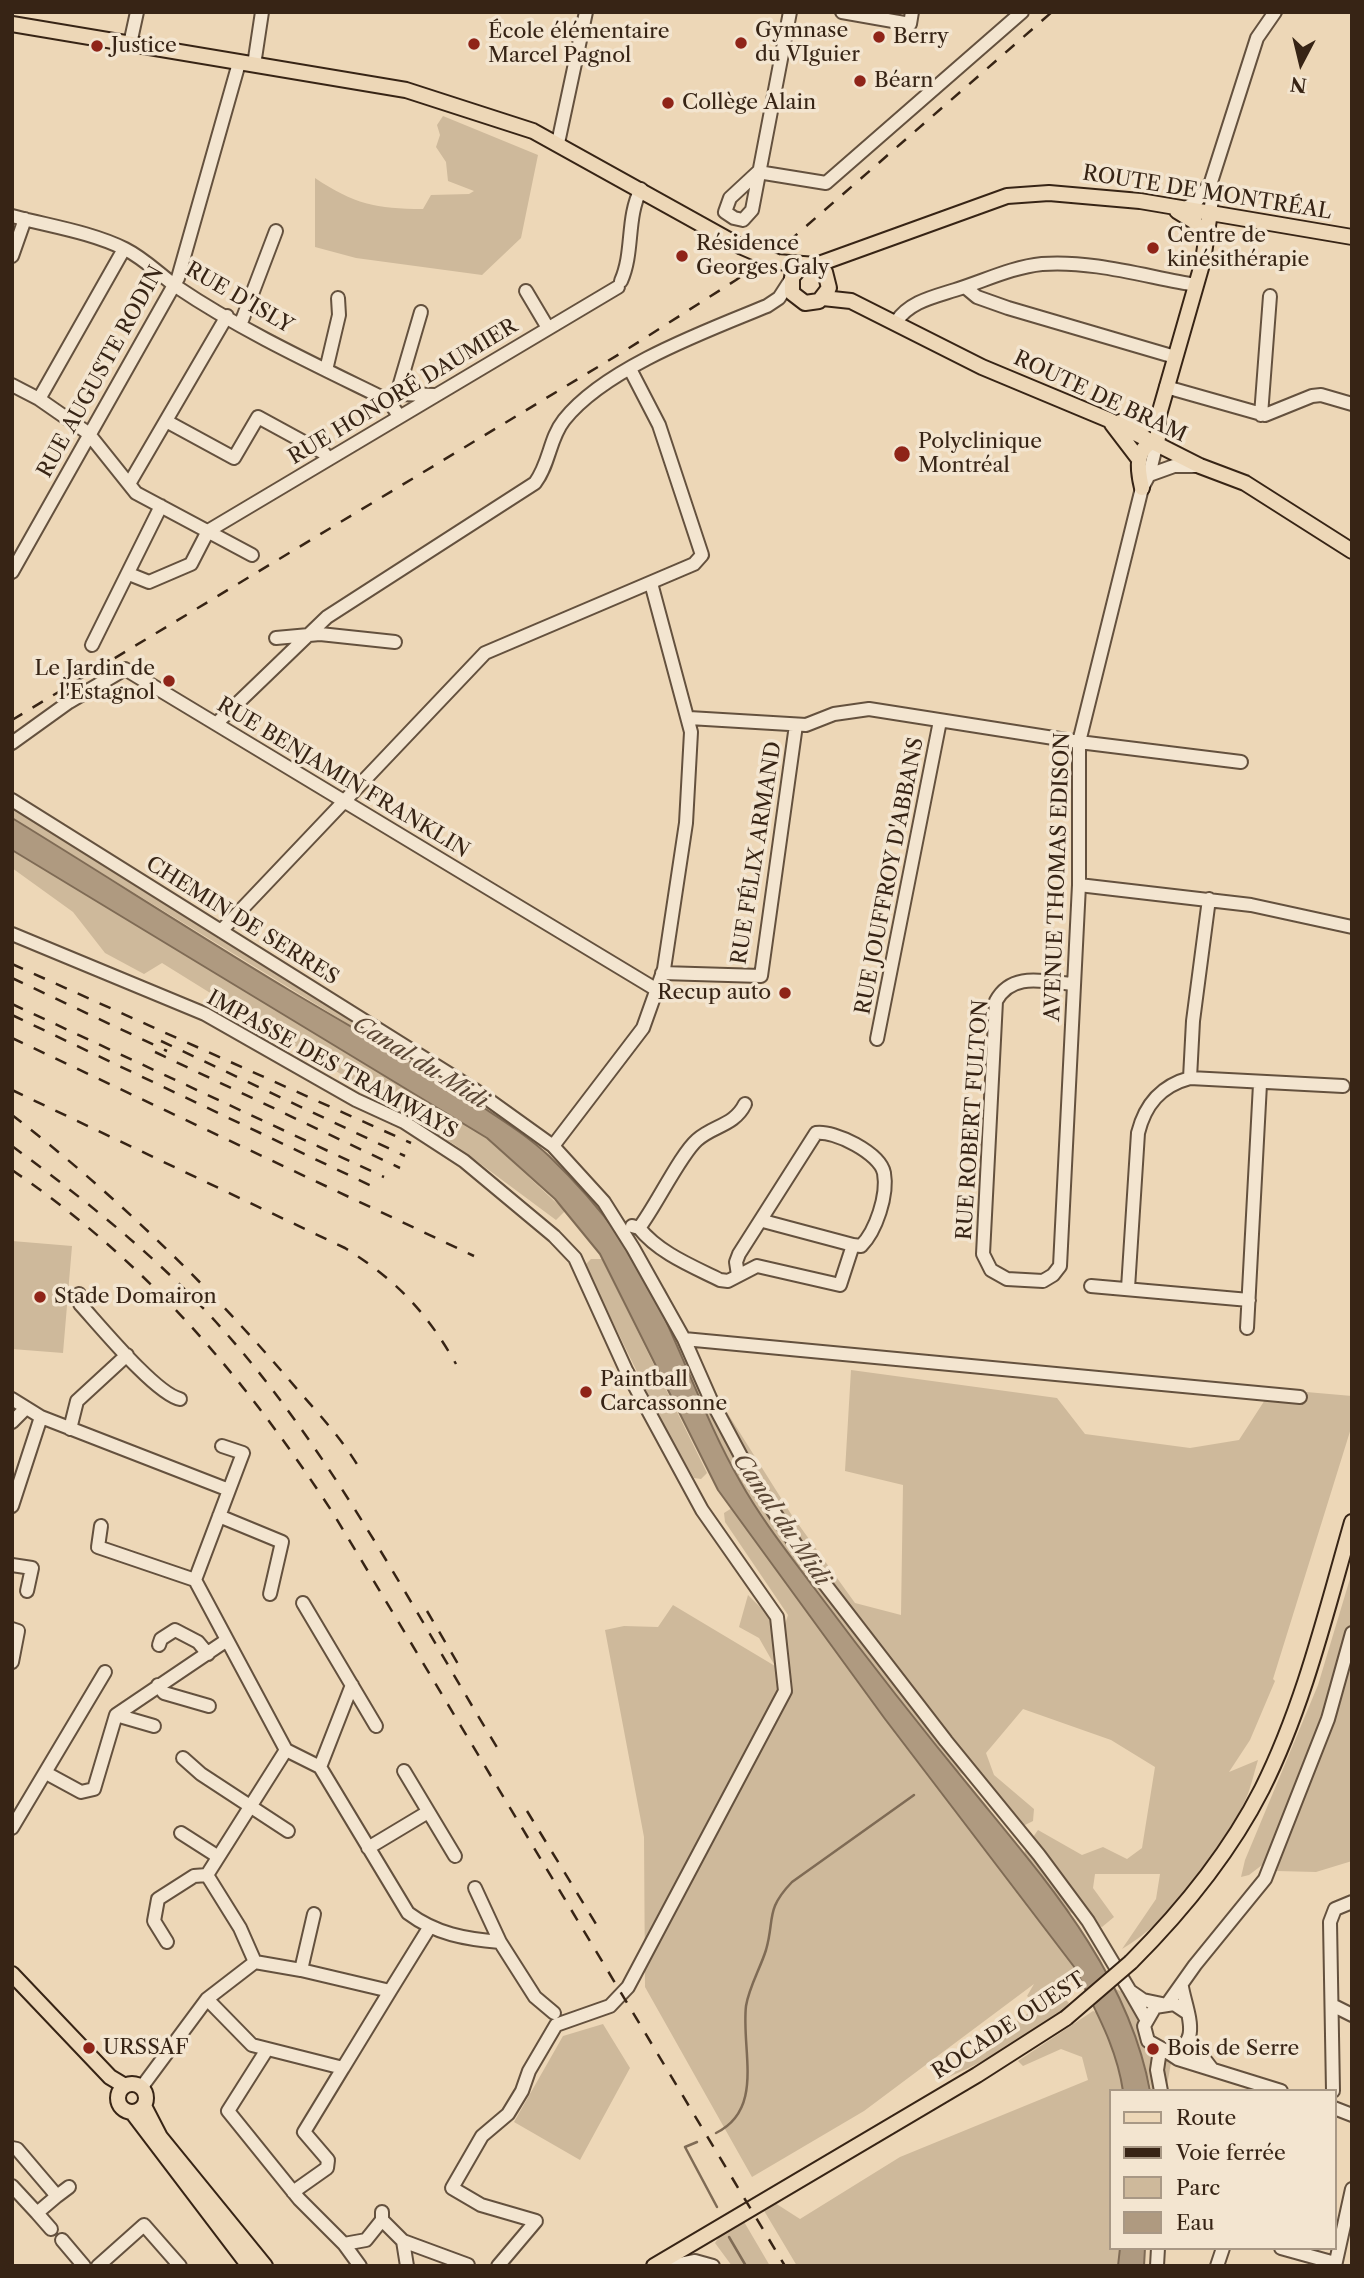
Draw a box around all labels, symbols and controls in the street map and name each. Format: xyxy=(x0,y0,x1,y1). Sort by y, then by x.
place label: Gymnase du VIguier xyxy=(755,18,860,68)
place label: École élémentaire Marcel Pagnol xyxy=(488,19,669,69)
place label: Berry xyxy=(893,24,949,50)
north arrow xyxy=(1266,28,1336,98)
marker: Berry xyxy=(871,29,887,45)
place label: Justice xyxy=(111,33,177,59)
marker: Gymnase du VIguier xyxy=(733,35,749,51)
marker: École élémentaire Marcel Pagnol xyxy=(466,36,482,52)
marker: Justice xyxy=(89,38,105,54)
place label: Béarn xyxy=(874,68,933,94)
text: N xyxy=(1289,72,1308,97)
marker: Béarn xyxy=(852,73,868,89)
place label: Collège Alain xyxy=(682,90,816,116)
marker: Collège Alain xyxy=(660,95,676,111)
street label: ROUTE DE MONTRÉAL xyxy=(1081,161,1333,225)
place label: Centre de kinésithérapie xyxy=(1167,223,1309,273)
place label: Résidence Georges Galy xyxy=(696,231,830,281)
marker: Centre de kinésithérapie xyxy=(1145,240,1161,256)
marker: Résidence Georges Galy xyxy=(674,248,690,264)
street label: RUE D'ISLY xyxy=(181,257,297,339)
street label: RUE AUGUSTE RODIN xyxy=(32,262,170,482)
street label: RUE HONORÉ DAUMIER xyxy=(284,314,522,470)
street label: ROUTE DE BRAM xyxy=(1009,346,1191,448)
place label: Polyclinique Montréal xyxy=(918,429,1042,479)
marker: Polyclinique Montréal xyxy=(892,444,912,464)
place label: Le Jardin de l'Estagnol xyxy=(35,656,155,706)
marker: Le Jardin de l'Estagnol xyxy=(161,673,177,689)
street label: RUE BENJAMIN FRANKLIN xyxy=(212,693,474,863)
street label: AVENUE THOMAS EDISON xyxy=(1040,732,1076,1022)
street label: RUE JOUFFROY D'ABBANS xyxy=(851,735,929,1017)
street label: RUE FÉLIX ARMAND xyxy=(727,740,787,966)
street label: CHEMIN DE SERRES xyxy=(141,851,343,991)
place label: Recup auto xyxy=(657,980,771,1006)
marker: Recup auto xyxy=(777,985,793,1001)
street label: IMPASSE DES TRAMWAYS xyxy=(202,986,462,1144)
street label: RUE ROBERT FULTON xyxy=(952,999,994,1241)
water label: Canal du Midi xyxy=(347,1010,493,1116)
place label: Stade Domairon xyxy=(54,1284,217,1310)
marker: Stade Domairon xyxy=(32,1289,48,1305)
place label: Paintball Carcassonne xyxy=(600,1367,727,1417)
marker: Paintball Carcassonne xyxy=(578,1384,594,1400)
water label: Canal du Midi xyxy=(726,1448,836,1592)
street label: ROCADE OUEST xyxy=(928,1967,1090,2085)
place label: URSSAF xyxy=(103,2035,189,2061)
place label: Bois de Serre xyxy=(1167,2036,1299,2062)
marker: URSSAF xyxy=(81,2040,97,2056)
marker: Bois de Serre xyxy=(1145,2041,1161,2057)
legend xyxy=(1108,2089,1336,2250)
text: Route xyxy=(1176,2105,1236,2130)
text: Voie ferrée xyxy=(1176,2140,1286,2165)
text: Parc xyxy=(1176,2175,1220,2200)
text: Eau xyxy=(1176,2210,1215,2235)

